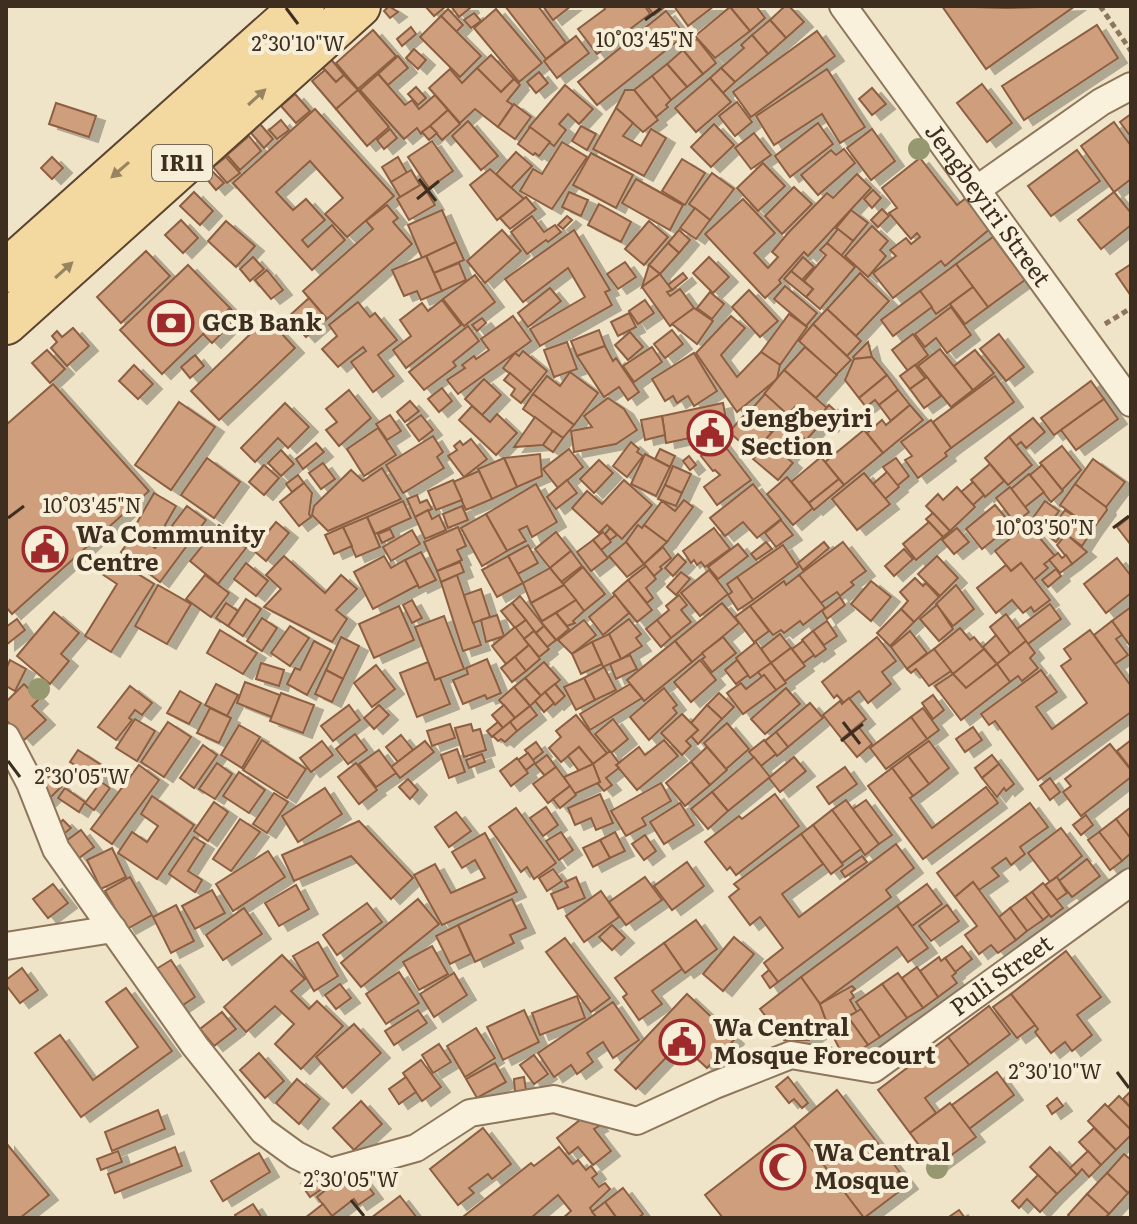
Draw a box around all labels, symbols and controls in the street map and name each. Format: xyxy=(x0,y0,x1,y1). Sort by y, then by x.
text: 10°03'45"N xyxy=(596,23,694,53)
text: 2°30'10"W xyxy=(251,27,345,57)
one-way arrow xyxy=(247,88,266,106)
street label: Jengbeyiri Street xyxy=(918,114,1061,293)
road number: IR11 xyxy=(152,145,212,181)
one-way arrow xyxy=(110,161,129,179)
one-way arrow xyxy=(54,262,73,280)
bank icon: GCB Bank xyxy=(147,299,195,347)
place label: GCB Bank xyxy=(202,303,323,338)
place label: Jengbeyiri Section xyxy=(741,399,873,462)
public building icon: Jengbeyiri Section xyxy=(686,409,734,457)
text: 10°03'45"N xyxy=(43,489,141,519)
text: 10°03'50"N xyxy=(995,511,1095,541)
place label: Wa Community Centre xyxy=(76,515,265,578)
public building icon: Wa Community Centre xyxy=(21,525,69,573)
text: 2°30'05"W xyxy=(34,760,130,790)
street label: Puli Street xyxy=(942,924,1059,1023)
place label: Wa Central Mosque Forecourt xyxy=(713,1008,936,1071)
public building icon: Wa Central Mosque Forecourt xyxy=(658,1018,706,1066)
text: 2°30'10"W xyxy=(1008,1055,1102,1085)
place label: Wa Central Mosque xyxy=(814,1133,950,1196)
mosque icon: Wa Central Mosque xyxy=(759,1143,807,1191)
text: 2°30'05"W xyxy=(303,1163,399,1193)

